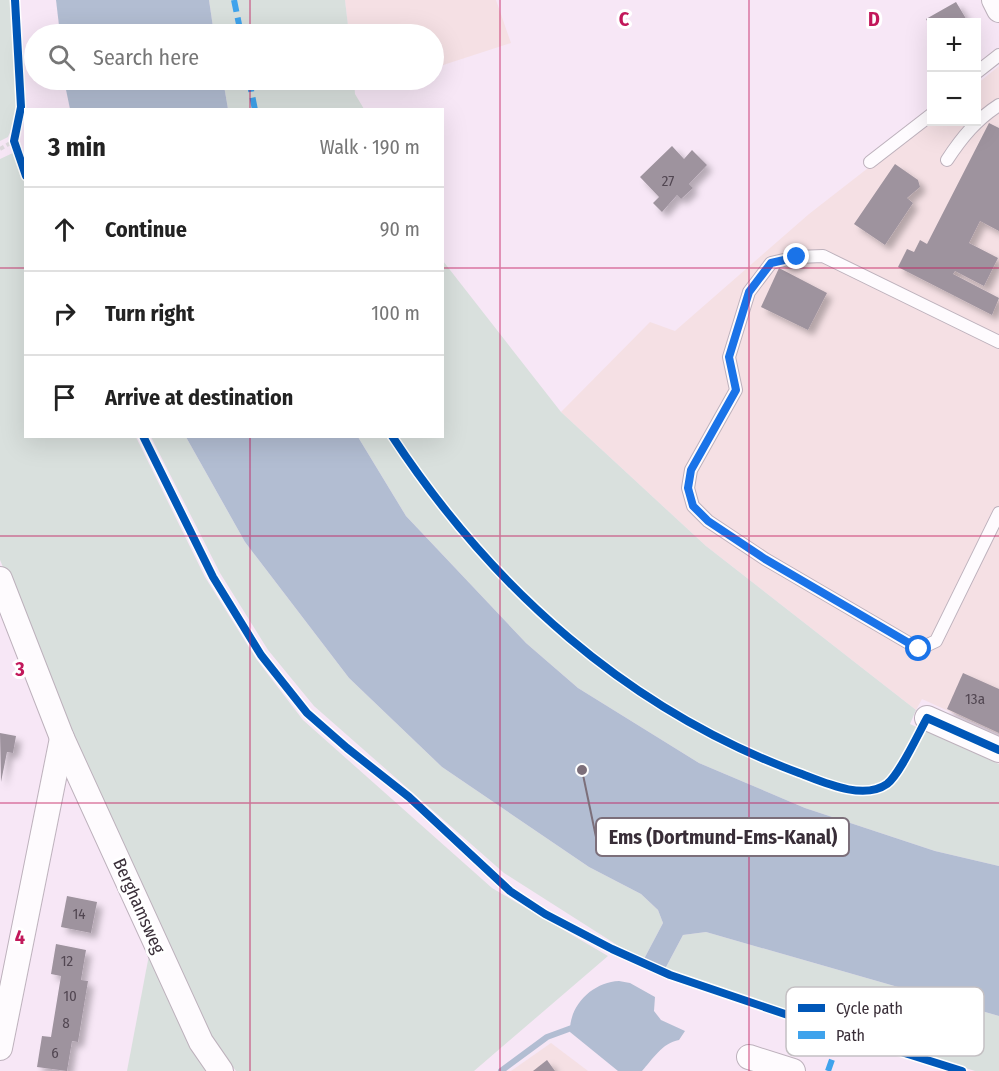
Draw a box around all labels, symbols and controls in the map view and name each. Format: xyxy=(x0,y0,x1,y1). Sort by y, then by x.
text: C xyxy=(619,7,630,31)
text: D xyxy=(868,7,880,31)
map controls xyxy=(927,18,981,126)
button: + xyxy=(927,18,981,72)
search box xyxy=(24,24,444,90)
icon: search xyxy=(45,41,78,74)
text: Search here xyxy=(93,44,199,71)
button: − xyxy=(927,72,981,126)
text: 3 min xyxy=(48,132,106,163)
text: Walk · 190 m xyxy=(320,135,420,159)
house number: 27 xyxy=(662,172,674,190)
icon: ahead xyxy=(48,213,81,246)
text: Continue xyxy=(105,216,187,243)
text: 90 m xyxy=(380,217,420,241)
route end xyxy=(783,243,809,269)
icon: right xyxy=(48,297,81,330)
text: Turn right xyxy=(105,300,194,327)
text: 100 m xyxy=(371,301,420,325)
icon: arrive xyxy=(48,381,81,414)
text: Arrive at destination xyxy=(105,384,293,411)
route start xyxy=(905,635,931,661)
text: 3 xyxy=(14,657,25,681)
house number: 13a xyxy=(965,690,985,708)
callout: Ems (Dortmund-Ems-Kanal) xyxy=(596,818,849,856)
text: Ems (Dortmund-Ems-Kanal) xyxy=(609,825,837,849)
street label: Berghamsweg xyxy=(108,855,170,958)
house number: 14 xyxy=(72,905,86,923)
text: 4 xyxy=(15,925,25,949)
house number: 12 xyxy=(61,952,74,970)
house number: 10 xyxy=(63,987,77,1005)
legend xyxy=(786,987,984,1056)
text: Cycle path xyxy=(836,999,903,1018)
house number: 8 xyxy=(62,1014,70,1032)
text: Path xyxy=(836,1026,865,1045)
house number: 6 xyxy=(51,1044,59,1062)

